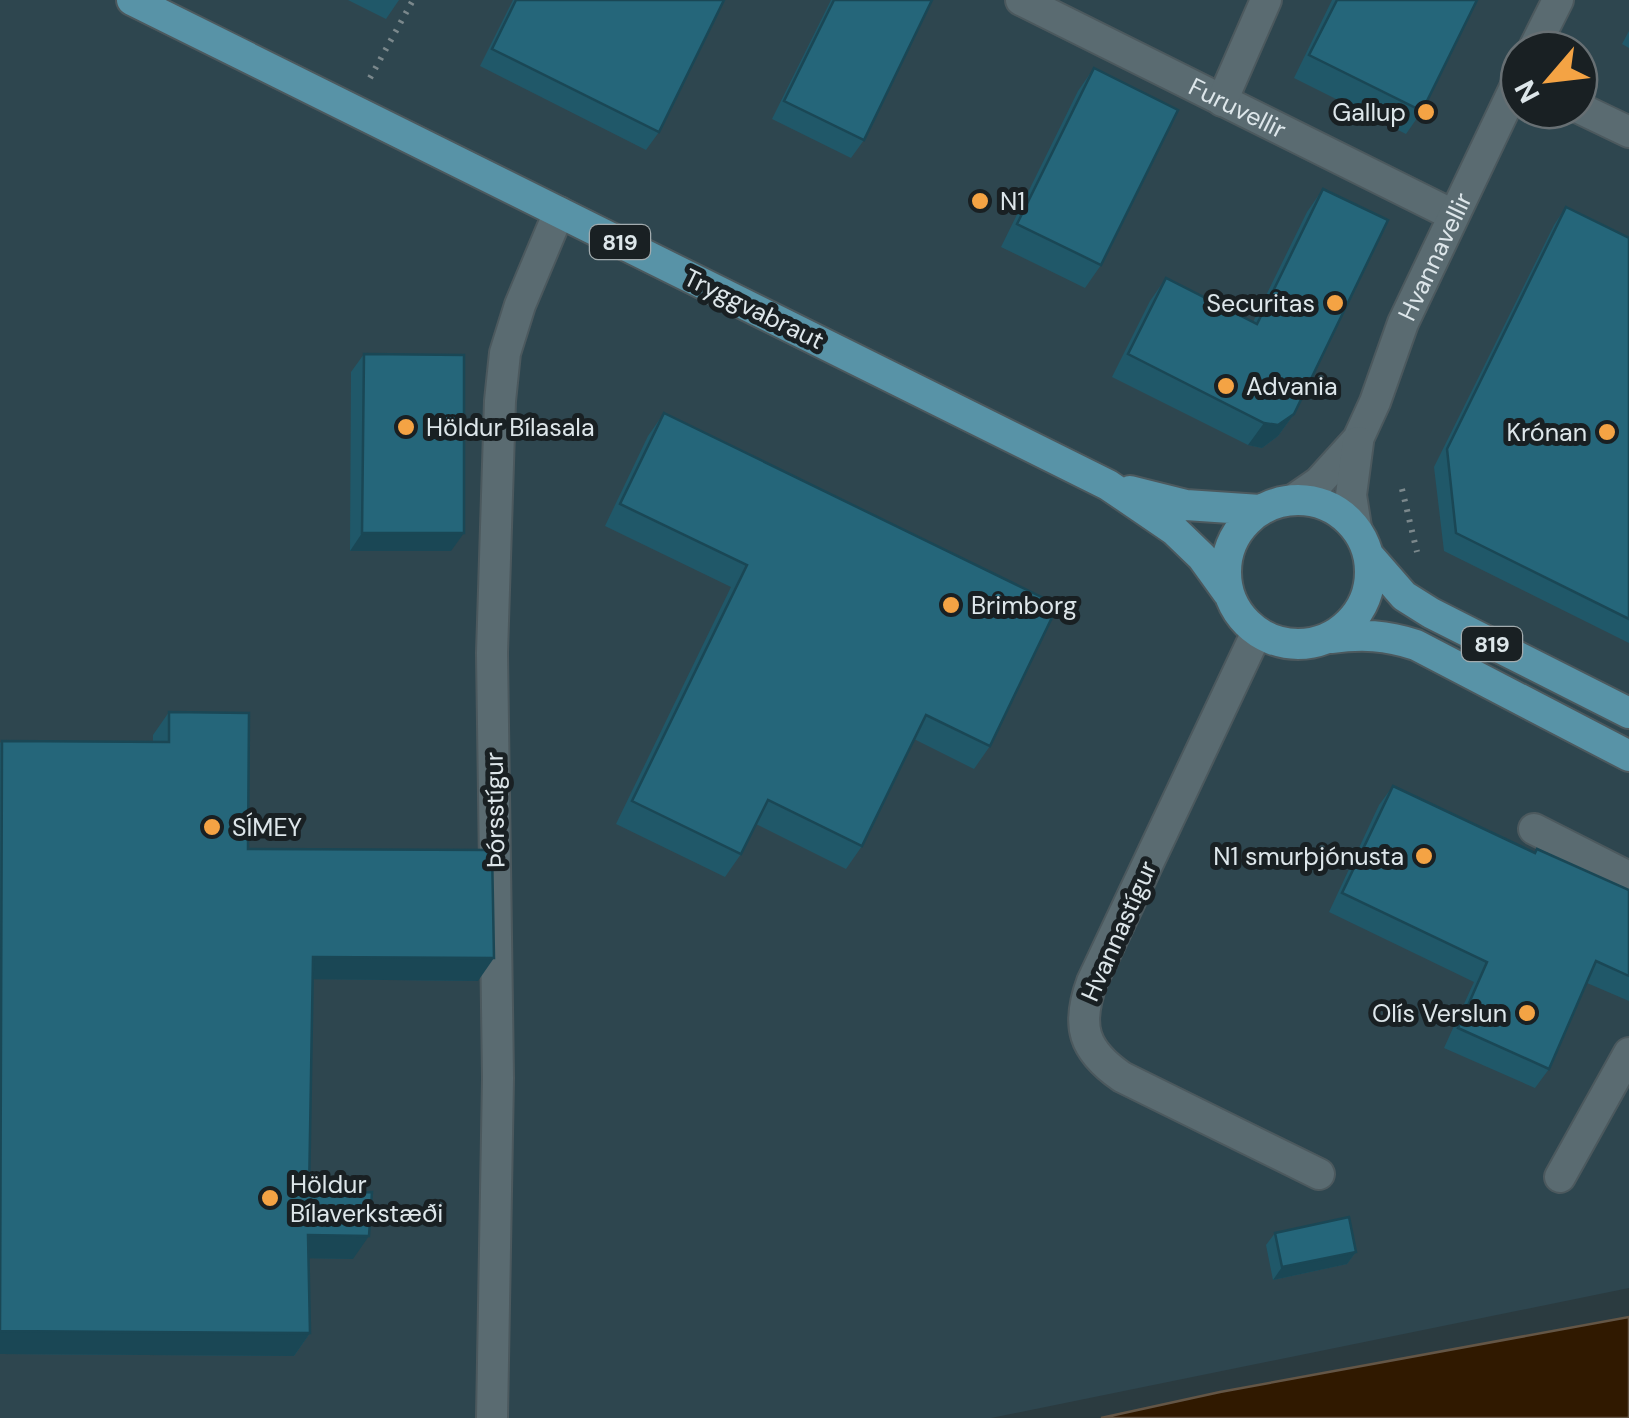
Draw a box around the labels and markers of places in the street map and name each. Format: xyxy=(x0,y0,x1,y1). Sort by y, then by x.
place label: Gallup xyxy=(1332,96,1406,129)
marker: Gallup xyxy=(1415,101,1437,123)
place label: N1 xyxy=(1000,185,1025,218)
marker: N1 xyxy=(969,190,991,212)
place label: Securitas xyxy=(1206,287,1315,320)
marker: Securitas xyxy=(1324,292,1346,314)
place label: Advania xyxy=(1246,370,1338,403)
marker: Advania xyxy=(1215,375,1237,397)
place label: Höldur Bílasala xyxy=(426,411,594,444)
marker: Höldur Bílasala xyxy=(395,416,417,438)
place label: Krónan xyxy=(1506,416,1587,449)
marker: Krónan xyxy=(1596,421,1618,443)
place label: Brimborg xyxy=(971,589,1077,622)
marker: Brimborg xyxy=(940,594,962,616)
place label: SÍMEY xyxy=(232,811,302,844)
marker: SÍMEY xyxy=(201,816,223,838)
place label: N1 smurþjónusta xyxy=(1213,840,1404,873)
marker: N1 smurþjónusta xyxy=(1413,845,1435,867)
place label: Olís Verslun xyxy=(1372,997,1507,1030)
marker: Olís Verslun xyxy=(1516,1002,1538,1024)
place label: Höldur Bílaverkstæði xyxy=(290,1168,443,1230)
marker: Höldur Bílaverkstæði xyxy=(259,1187,281,1209)

